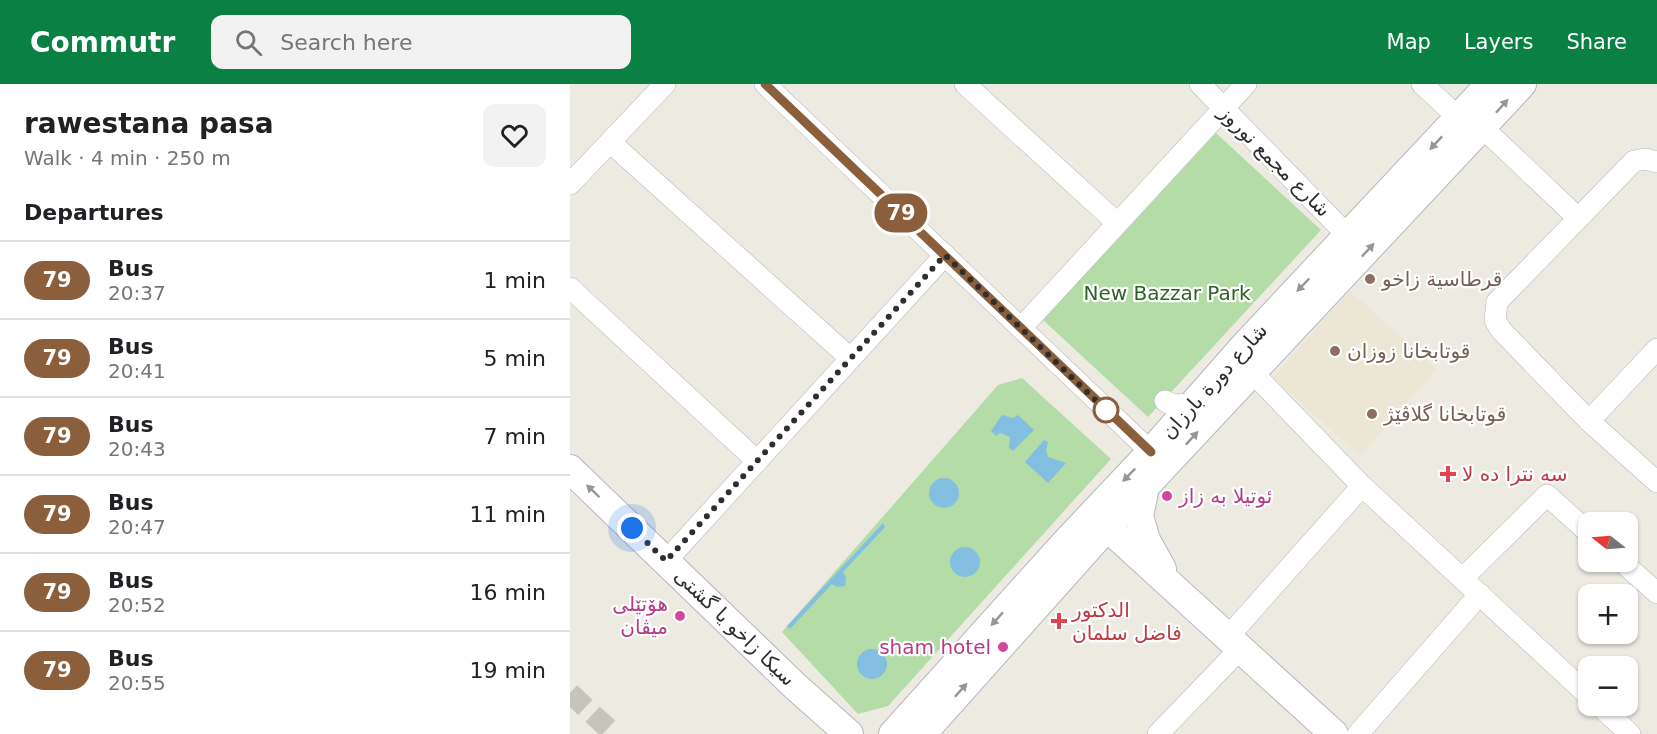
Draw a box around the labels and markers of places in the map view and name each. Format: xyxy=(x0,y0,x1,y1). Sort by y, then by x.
place label: قرطاسية زاخو xyxy=(1381,267,1502,291)
marker: قرطاسية زاخو xyxy=(1363,272,1377,286)
place label: قوتابخانا زوزان xyxy=(1347,339,1470,363)
marker: قوتابخانا زوزان xyxy=(1328,344,1342,358)
unlabelled marker xyxy=(1093,397,1119,423)
place label: قوتابخانا گلاڤێژ xyxy=(1383,402,1506,426)
marker: قوتابخانا گلاڤێژ xyxy=(1365,407,1379,421)
place label: سه نترا ده لا xyxy=(1462,462,1568,486)
marker: سه نترا ده لا xyxy=(1439,465,1457,483)
place label: ئوتيلا به زاز xyxy=(1178,484,1272,508)
marker: ئوتيلا به زاز xyxy=(1160,489,1174,503)
place label: هۆتێلی میڤان xyxy=(612,592,668,639)
place label: الدكتور فاضل سلمان xyxy=(1071,598,1182,645)
marker: هۆتێلی میڤان xyxy=(673,609,687,623)
marker: الدكتور فاضل سلمان xyxy=(1050,612,1068,630)
place label: sham hotel xyxy=(879,635,991,659)
marker: sham hotel xyxy=(996,640,1010,654)

